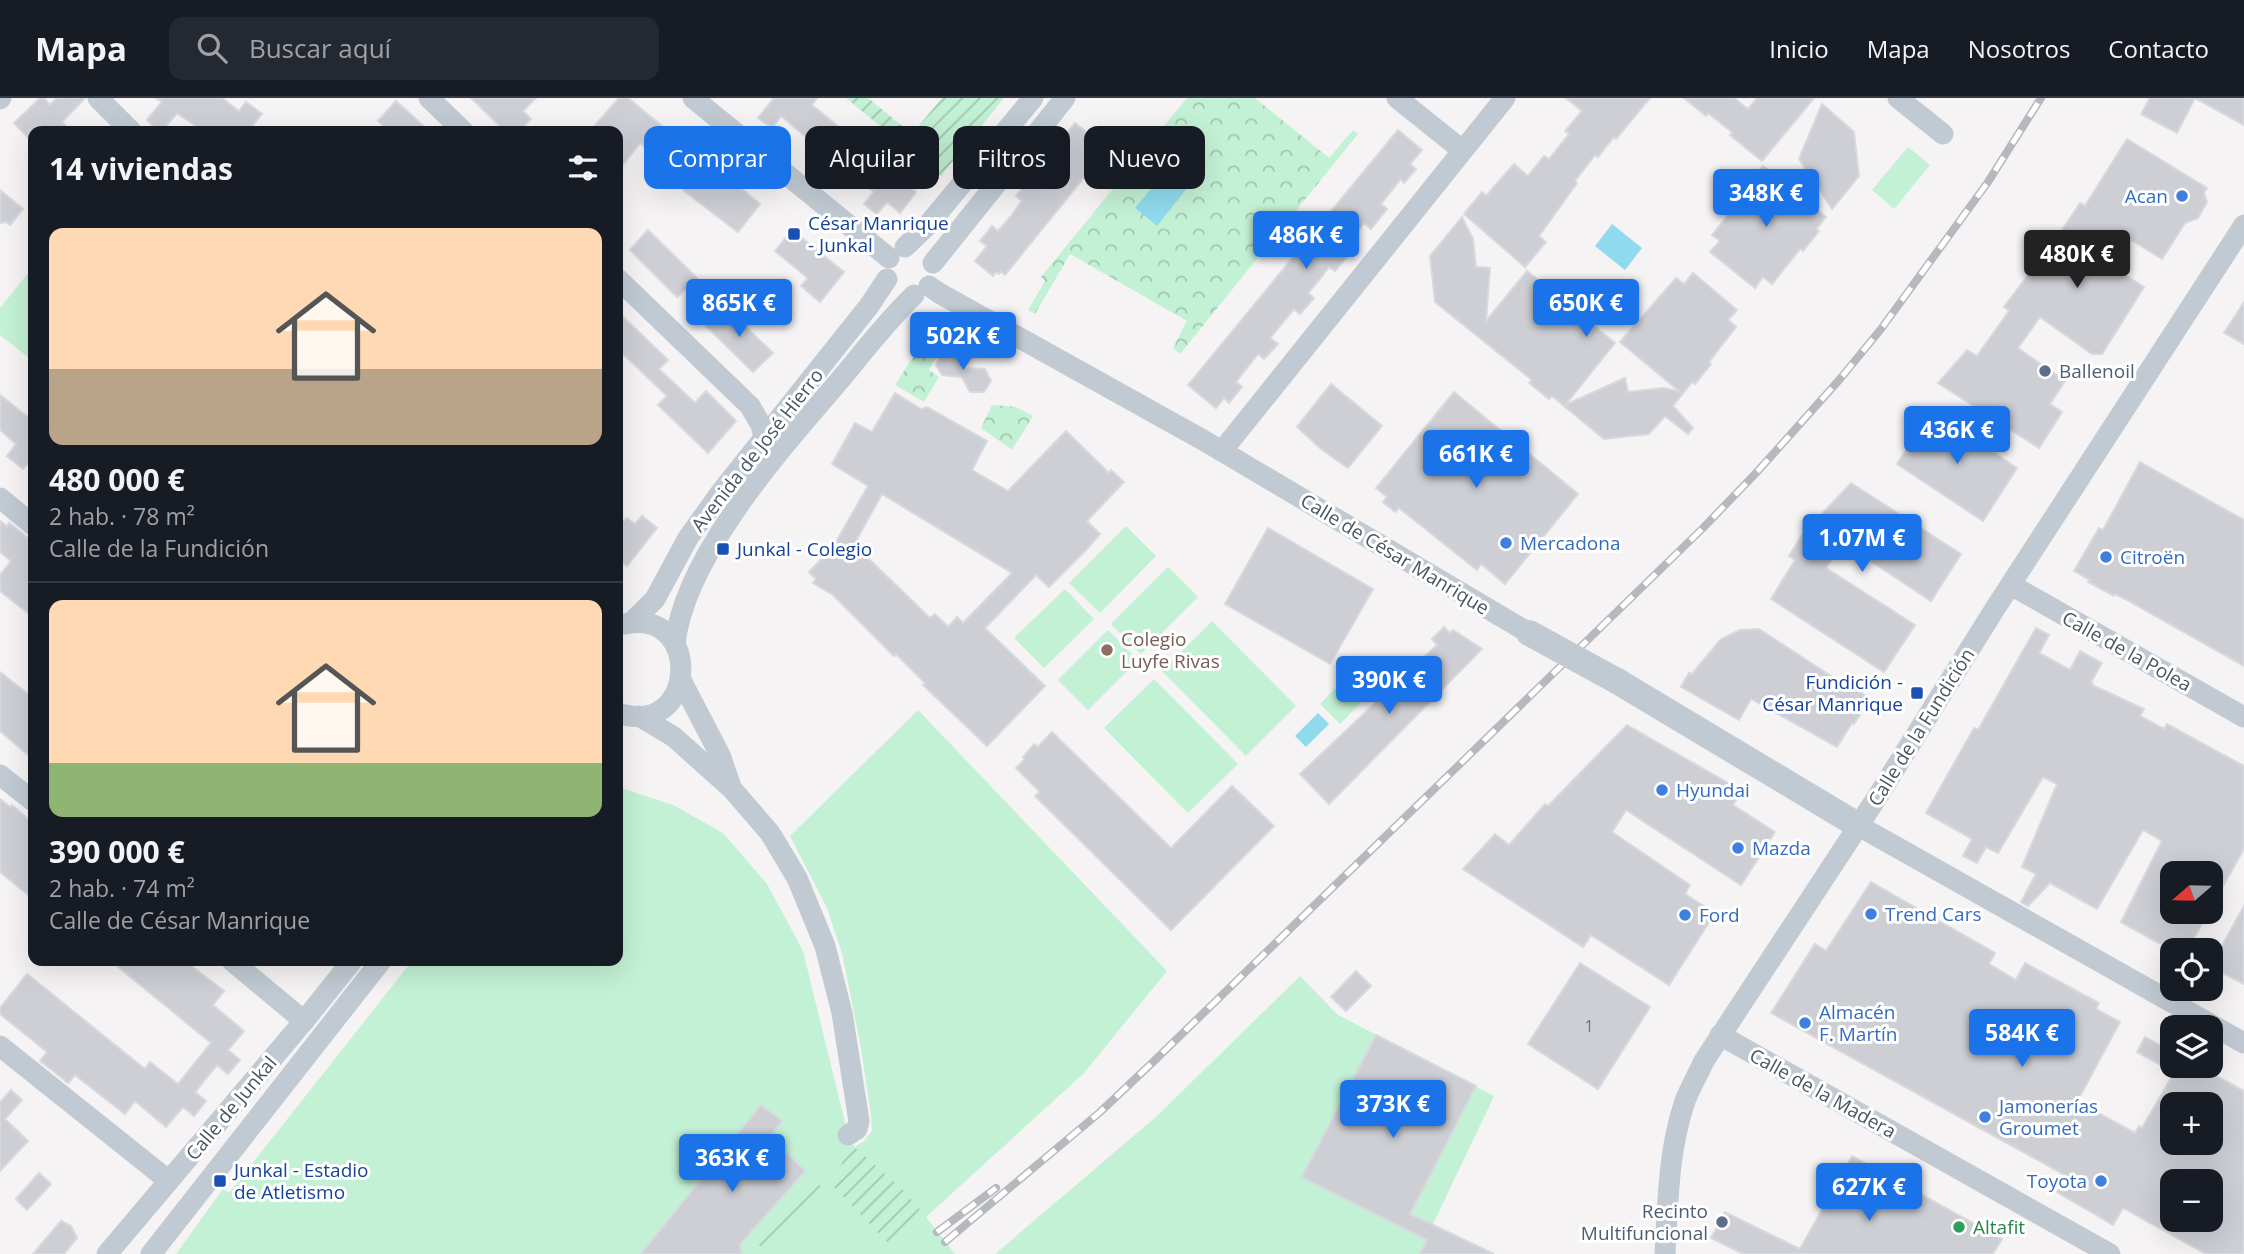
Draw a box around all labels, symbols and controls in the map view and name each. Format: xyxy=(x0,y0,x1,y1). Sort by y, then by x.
search box xyxy=(169,17,659,80)
text: Mapa xyxy=(35,26,127,71)
icon: search xyxy=(193,29,231,67)
text: Buscar aquí xyxy=(249,30,391,66)
text: Inicio xyxy=(1769,32,1829,65)
text: Mapa xyxy=(1867,32,1930,65)
text: Nosotros xyxy=(1968,32,2070,65)
text: Contacto xyxy=(2108,32,2209,65)
chip: Comprar xyxy=(644,126,791,189)
chip: Alquilar xyxy=(805,126,939,189)
chip: Filtros xyxy=(953,126,1070,189)
chip: Nuevo xyxy=(1084,126,1205,189)
text: 14 viviendas xyxy=(49,148,233,189)
icon: filters xyxy=(564,149,602,187)
pin: 348K € xyxy=(1709,170,1823,229)
text: 348K € xyxy=(1729,176,1803,208)
place label: Acan xyxy=(2125,183,2168,209)
marker: Acan xyxy=(2174,188,2190,204)
place label: César Manrique - Junkal xyxy=(808,210,949,258)
pin: 486K € xyxy=(1249,212,1363,271)
text: 486K € xyxy=(1269,218,1343,250)
marker: César Manrique - Junkal xyxy=(786,226,802,242)
pin: 480K € xyxy=(2020,230,2134,290)
text: 480K € xyxy=(2040,237,2114,269)
icon: home xyxy=(263,273,389,399)
pin: 865K € xyxy=(682,280,796,339)
pin: 650K € xyxy=(1529,280,1643,339)
text: 865K € xyxy=(702,286,776,318)
text: 650K € xyxy=(1549,286,1623,318)
pin: 502K € xyxy=(906,313,1020,372)
text: 502K € xyxy=(926,319,1000,351)
place label: Ballenoil xyxy=(2059,358,2135,384)
street label: Avenida de José Hierro xyxy=(685,363,829,537)
marker: Ballenoil xyxy=(2037,363,2053,379)
pin: 436K € xyxy=(1900,406,2014,466)
text: 436K € xyxy=(1920,413,1994,445)
pin: 661K € xyxy=(1419,430,1533,490)
text: 661K € xyxy=(1439,437,1513,469)
text: 480 000 € xyxy=(49,459,185,500)
street label: Calle de César Manrique xyxy=(1296,487,1494,621)
text: 2 hab. · 78 m² xyxy=(49,500,195,532)
pin: 1.07M € xyxy=(1797,514,1927,574)
text: 1.07M € xyxy=(1819,521,1905,553)
place label: Mercadona xyxy=(1520,530,1620,556)
text: Calle de la Fundición xyxy=(49,532,269,564)
marker: Mercadona xyxy=(1498,535,1514,551)
place label: Junkal - Colegio xyxy=(735,536,872,562)
marker: Junkal - Colegio xyxy=(715,541,731,557)
place label: Citroën xyxy=(2120,544,2185,570)
marker: Citroën xyxy=(2098,549,2114,565)
street label: Calle de la Polea xyxy=(2058,605,2196,697)
place label: Colegio Luyfe Rivas xyxy=(1121,626,1220,674)
marker: Colegio Luyfe Rivas xyxy=(1099,642,1115,658)
street label: Calle de la Fundición xyxy=(1862,643,1980,811)
icon: home xyxy=(263,645,389,771)
pin: 390K € xyxy=(1332,656,1446,716)
text: 390K € xyxy=(1352,663,1426,695)
place label: Fundición - César Manrique xyxy=(1762,669,1903,717)
marker: Fundición - César Manrique xyxy=(1909,685,1925,701)
place label: Hyundai xyxy=(1676,777,1750,803)
marker: Hyundai xyxy=(1654,782,1670,798)
text: 390 000 € xyxy=(49,831,185,872)
place label: Mazda xyxy=(1752,835,1811,861)
marker: Mazda xyxy=(1730,840,1746,856)
north arrow xyxy=(2160,861,2222,924)
map controls xyxy=(2160,861,2223,1232)
text: 2 hab. · 74 m² xyxy=(49,872,195,904)
place label: Trend Cars xyxy=(1885,901,1981,927)
place label: Ford xyxy=(1699,902,1740,928)
text: Calle de César Manrique xyxy=(49,904,310,936)
marker: Trend Cars xyxy=(1863,906,1879,922)
marker: Ford xyxy=(1677,907,1693,923)
button: locate xyxy=(2160,938,2223,1001)
place label: Almacén F. Martín xyxy=(1819,999,1897,1047)
pin: 584K € xyxy=(1965,1010,2079,1069)
house number: 1 xyxy=(1584,1015,1594,1037)
marker: Almacén F. Martín xyxy=(1797,1015,1813,1031)
button: layers xyxy=(2160,1015,2223,1078)
text: 584K € xyxy=(1985,1016,2059,1048)
street label: Calle de la Madera xyxy=(1745,1042,1901,1144)
street label: Calle de Junkal xyxy=(180,1050,282,1166)
pin: 373K € xyxy=(1336,1080,1450,1140)
text: 373K € xyxy=(1356,1087,1430,1119)
button: + xyxy=(2160,1092,2223,1155)
place label: Jamonerías Groumet xyxy=(1997,1093,2098,1141)
marker: Jamonerías Groumet xyxy=(1977,1109,1993,1125)
pin: 363K € xyxy=(675,1134,789,1194)
text: 363K € xyxy=(695,1141,769,1173)
place label: Junkal - Estadio de Atletismo xyxy=(232,1157,369,1205)
pin: 627K € xyxy=(1812,1164,1926,1223)
place label: Toyota xyxy=(2027,1168,2087,1194)
button: − xyxy=(2160,1169,2223,1232)
text: 627K € xyxy=(1832,1170,1906,1202)
marker: Junkal - Estadio de Atletismo xyxy=(212,1173,228,1189)
marker: Toyota xyxy=(2093,1173,2109,1189)
place label: Recinto Multifuncional xyxy=(1581,1198,1708,1246)
marker: Recinto Multifuncional xyxy=(1714,1214,1730,1230)
place label: Altafit xyxy=(1973,1214,2025,1240)
marker: Altafit xyxy=(1951,1219,1967,1235)

